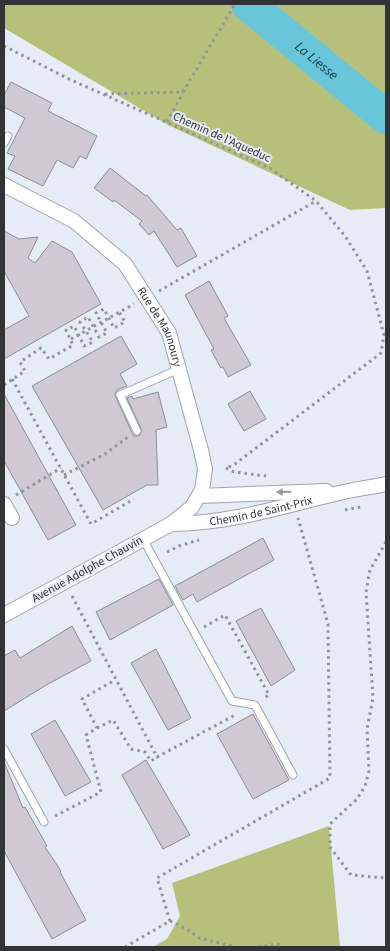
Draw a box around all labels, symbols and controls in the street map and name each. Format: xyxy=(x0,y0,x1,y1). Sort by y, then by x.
water label: La Liesse xyxy=(290,37,343,85)
street label: Chemin de l'Aqueduc xyxy=(170,108,274,167)
street label: Rue de Maunoury xyxy=(133,284,186,369)
one-way arrow xyxy=(275,489,291,497)
street label: Chemin de Saint-Prix xyxy=(208,492,315,530)
street label: Avenue Adolphe Chauvin xyxy=(29,532,146,607)

